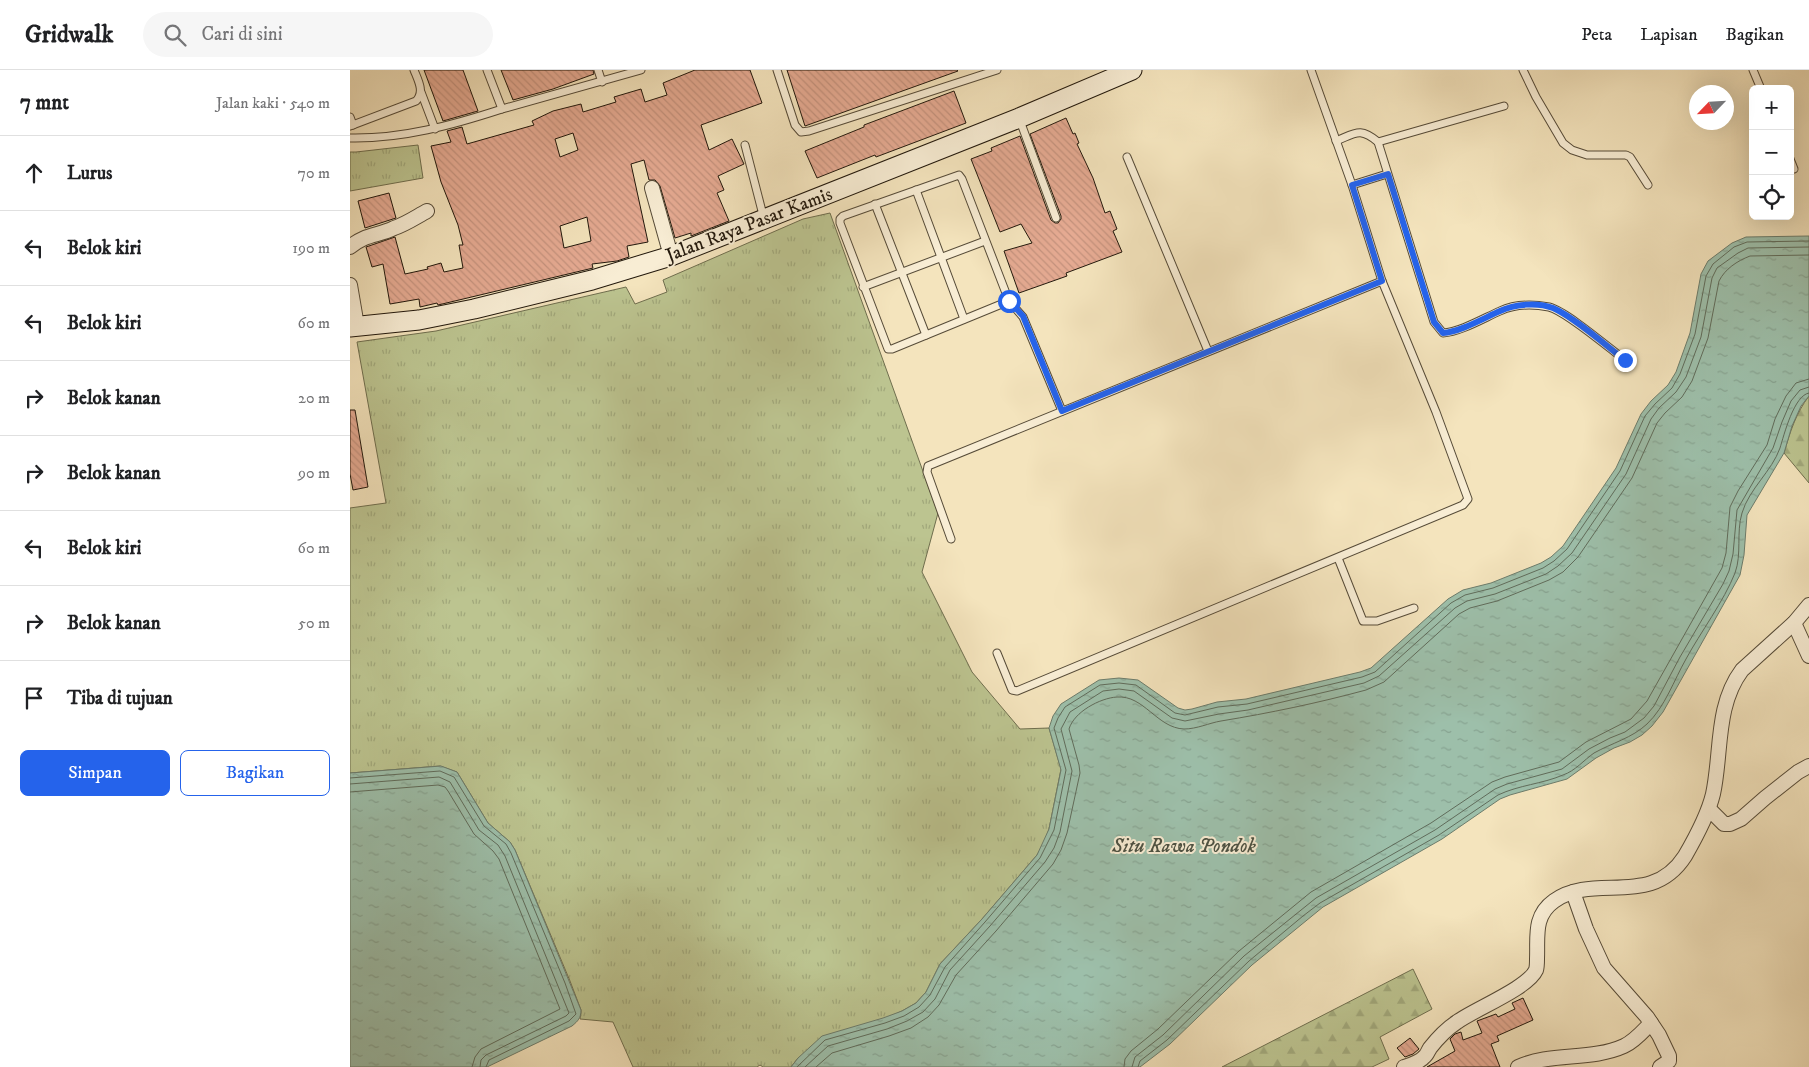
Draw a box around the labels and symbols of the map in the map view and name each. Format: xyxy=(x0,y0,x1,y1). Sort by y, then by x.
north arrow xyxy=(1689,85,1734,130)
street label: Jalan Raya Pasar Kamis xyxy=(661,183,835,268)
route start xyxy=(998,290,1021,313)
route end xyxy=(1614,349,1637,372)
water label: Situ Rawa Pondok xyxy=(1111,834,1257,859)

